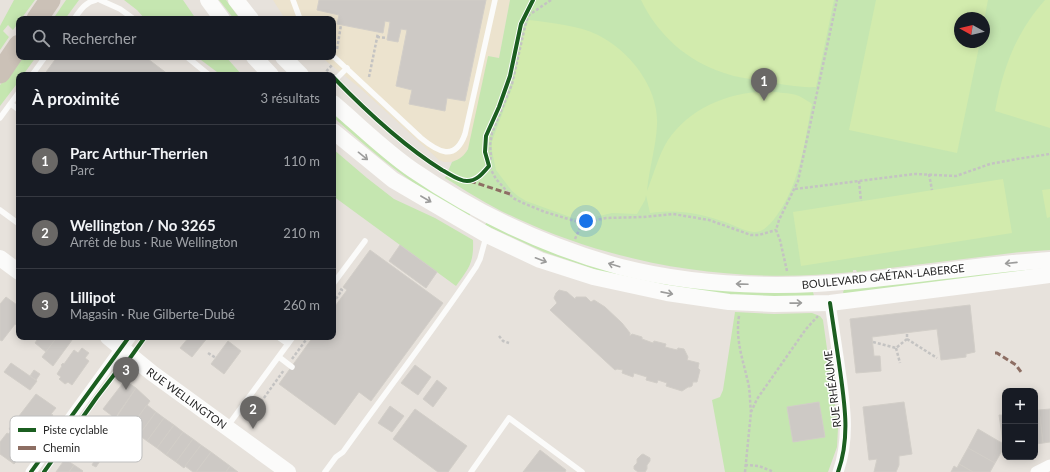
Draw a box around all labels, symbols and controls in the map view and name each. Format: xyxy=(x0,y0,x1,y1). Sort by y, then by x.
north arrow xyxy=(954,12,990,48)
search box xyxy=(16,16,336,60)
icon: search xyxy=(30,27,52,49)
text: Rechercher xyxy=(62,29,136,47)
pin: 1 xyxy=(751,68,777,101)
text: À proximité xyxy=(32,88,120,109)
text: 3 résultats xyxy=(261,90,320,106)
text: Parc Arthur-Therrien xyxy=(70,144,208,162)
one-way arrow xyxy=(357,151,368,160)
text: 1 xyxy=(41,153,49,169)
text: 110 m xyxy=(283,153,320,169)
text: Parc xyxy=(70,162,95,178)
one-way arrow xyxy=(420,196,432,204)
your location xyxy=(576,211,596,231)
text: Wellington / No 3265 xyxy=(70,216,216,234)
text: 2 xyxy=(41,225,49,241)
text: 210 m xyxy=(283,225,320,241)
text: Arrêt de bus · Rue Wellington xyxy=(70,234,238,250)
one-way arrow xyxy=(535,256,547,264)
one-way arrow xyxy=(1005,259,1018,267)
one-way arrow xyxy=(608,260,620,268)
street label: BOULEVARD GAÉTAN-LABERGE xyxy=(801,261,965,291)
one-way arrow xyxy=(736,280,749,288)
text: Lillipot xyxy=(70,288,115,306)
one-way arrow xyxy=(660,289,673,297)
text: 3 xyxy=(41,297,49,313)
text: 260 m xyxy=(283,297,320,313)
one-way arrow xyxy=(789,300,802,307)
text: Magasin · Rue Gilberte-Dubé xyxy=(70,306,235,322)
street label: RUE RHÉAUME xyxy=(821,350,843,428)
pin: 3 xyxy=(113,357,139,390)
street label: RUE WELLINGTON xyxy=(144,365,230,431)
map controls xyxy=(1002,388,1038,460)
button: + xyxy=(1002,388,1038,424)
pin: 2 xyxy=(240,396,266,429)
legend xyxy=(10,416,142,462)
text: Piste cyclable xyxy=(43,423,108,436)
button: − xyxy=(1002,424,1038,460)
text: Chemin xyxy=(43,441,80,454)

